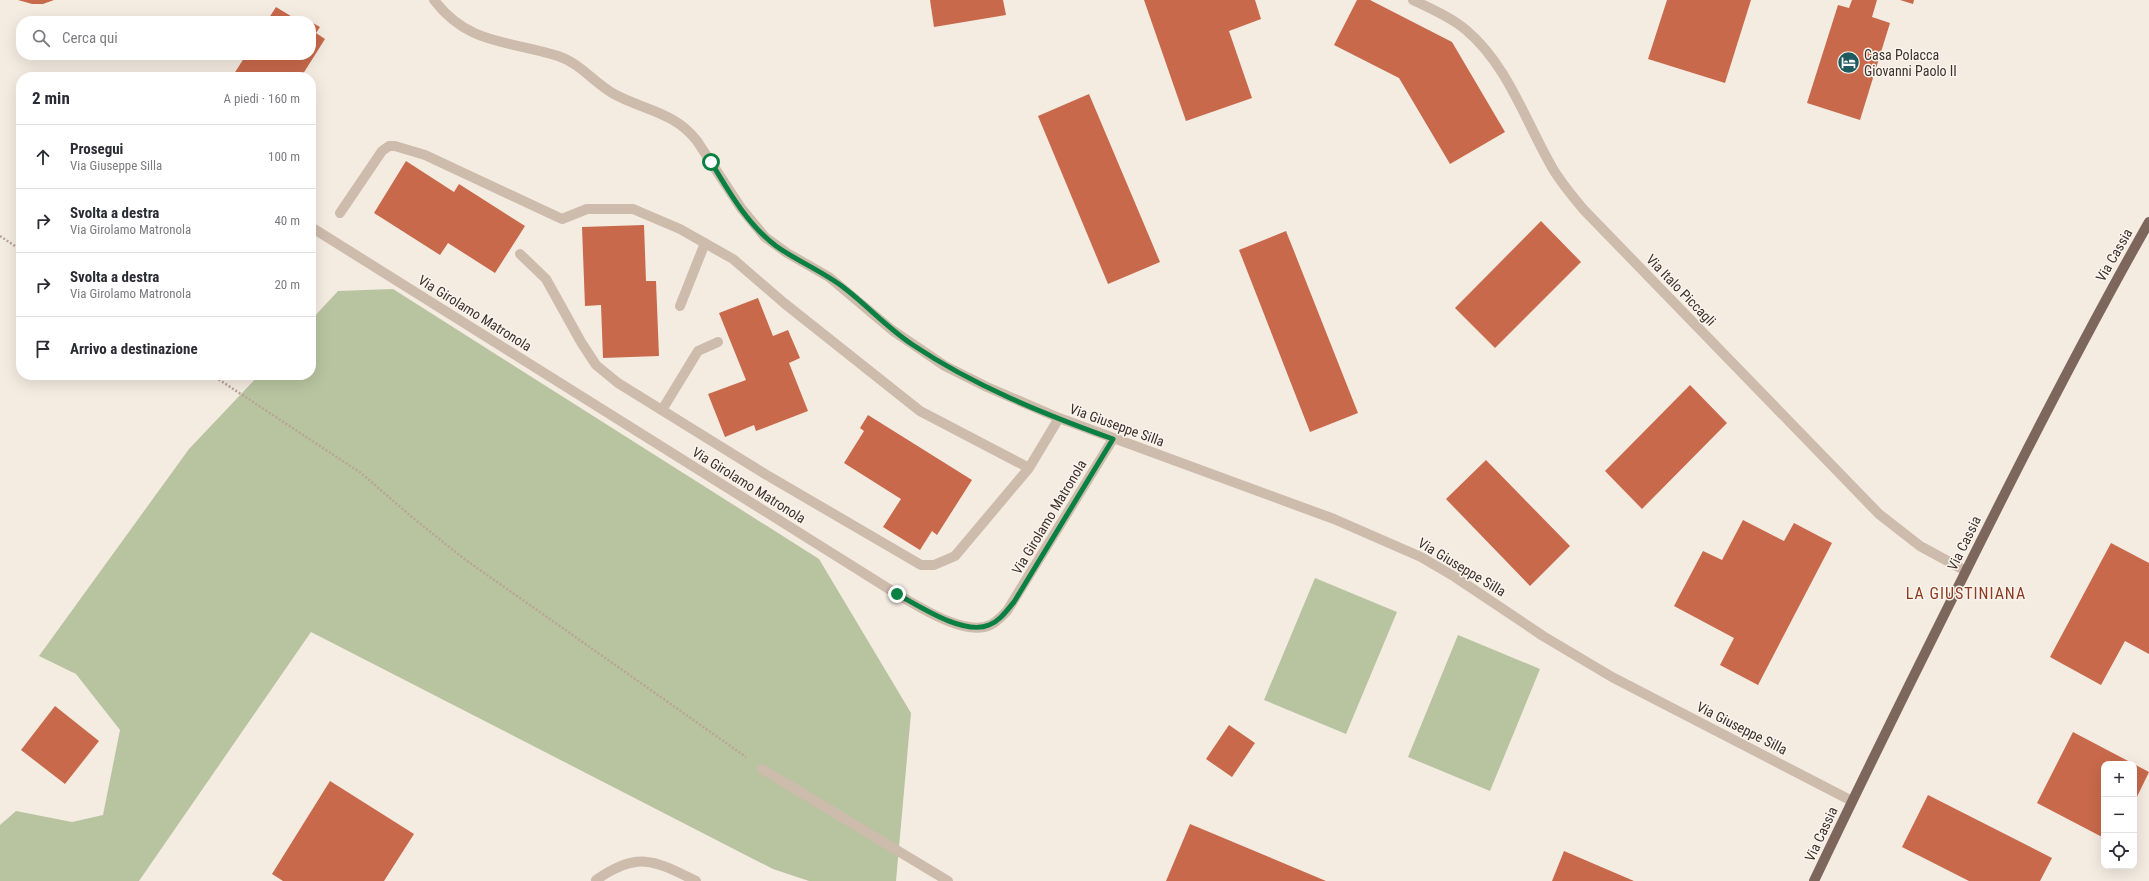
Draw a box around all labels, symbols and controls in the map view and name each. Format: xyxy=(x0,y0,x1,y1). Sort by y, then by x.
search box xyxy=(16,16,316,60)
icon: search xyxy=(30,27,52,49)
text: Cerca qui xyxy=(62,29,118,47)
place label: Casa Polacca Giovanni Paolo II xyxy=(1864,47,1957,79)
hotel icon: Casa Polacca Giovanni Paolo II xyxy=(1836,50,1862,76)
text: 2 min xyxy=(32,88,70,108)
text: A piedi · 160 m xyxy=(223,91,300,106)
text: Prosegui xyxy=(70,140,123,158)
icon: ahead xyxy=(32,146,54,168)
text: 100 m xyxy=(268,149,300,164)
route start xyxy=(702,153,720,171)
text: Via Giuseppe Silla xyxy=(70,158,162,173)
text: Svolta a destra xyxy=(70,204,159,222)
icon: right xyxy=(32,210,54,232)
text: 40 m xyxy=(274,213,300,228)
text: Via Girolamo Matronola xyxy=(70,222,191,237)
street label: Via Cassia xyxy=(2092,226,2136,284)
street label: Via Italo Piccagli xyxy=(1643,251,1719,329)
text: Svolta a destra xyxy=(70,268,159,286)
street label: Via Girolamo Matronola xyxy=(415,272,535,354)
icon: right xyxy=(32,274,54,296)
text: 20 m xyxy=(274,277,300,292)
text: Via Girolamo Matronola xyxy=(70,286,191,301)
icon: arrive xyxy=(32,338,54,360)
text: Arrivo a destinazione xyxy=(70,340,198,358)
street label: Via Giuseppe Silla xyxy=(1068,400,1166,450)
street label: Via Girolamo Matronola xyxy=(689,444,809,526)
street label: Via Girolamo Matronola xyxy=(1009,457,1089,577)
street label: Via Cassia xyxy=(1944,513,1984,573)
street label: Via Giuseppe Silla xyxy=(1415,535,1509,599)
district label: LA GIUSTINIANA xyxy=(1906,584,2026,603)
route end xyxy=(888,585,906,603)
street label: Via Giuseppe Silla xyxy=(1694,698,1790,758)
map controls xyxy=(2101,761,2137,869)
button: + xyxy=(2101,761,2137,797)
button: − xyxy=(2101,797,2137,833)
street label: Via Cassia xyxy=(1801,804,1841,864)
button: locate xyxy=(2101,833,2137,869)

